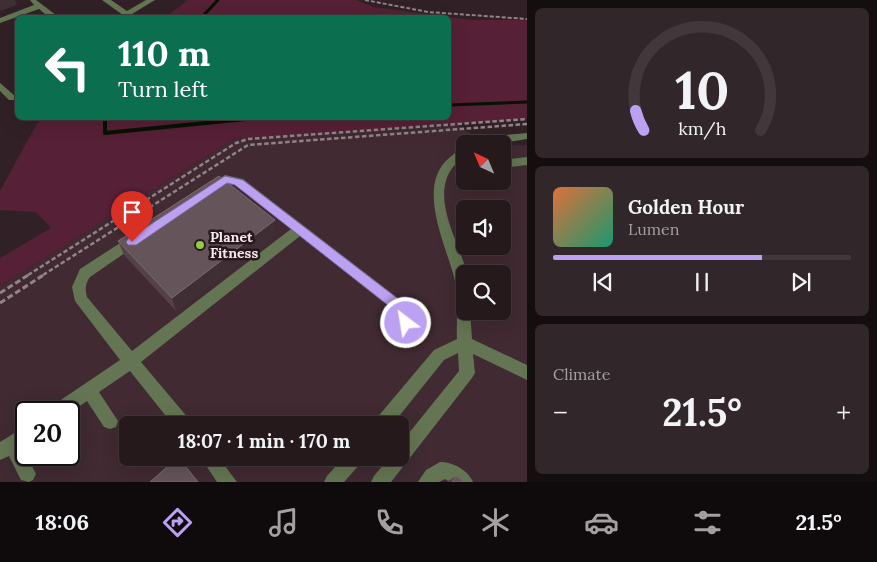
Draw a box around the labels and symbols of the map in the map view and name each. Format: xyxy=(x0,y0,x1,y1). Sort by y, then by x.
north arrow xyxy=(456,135,511,190)
pin xyxy=(111,191,153,242)
place label: Planet Fitness xyxy=(210,228,258,262)
marker: Planet Fitness xyxy=(194,239,206,251)
position arrow xyxy=(379,296,431,348)
speed limit sign: 20 xyxy=(15,401,80,466)

